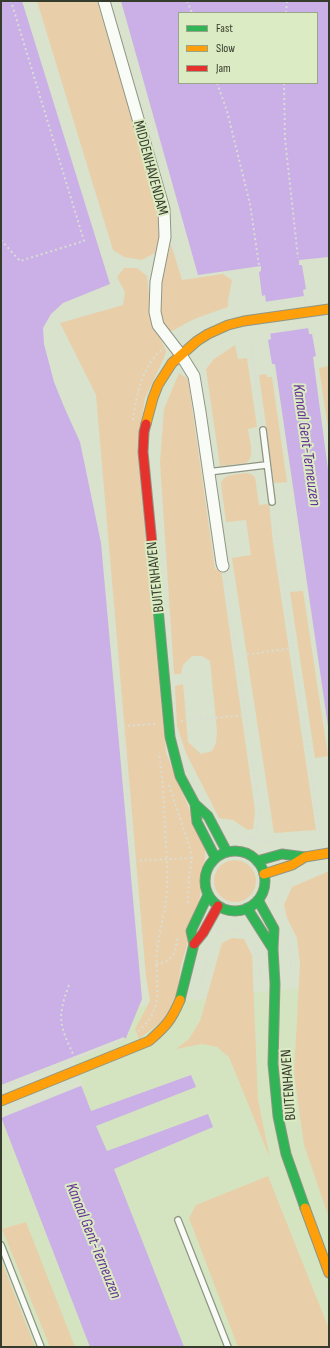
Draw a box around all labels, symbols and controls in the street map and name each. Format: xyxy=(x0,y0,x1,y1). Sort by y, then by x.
legend xyxy=(178,12,318,84)
text: Fast xyxy=(216,21,233,36)
text: Slow xyxy=(216,41,235,56)
text: Jam xyxy=(216,61,231,76)
street label: MIDDENHAVENDAM xyxy=(129,119,171,217)
water label: Kanaal Gent-Terneuzen xyxy=(288,383,324,507)
street label: BUITENHAVEN xyxy=(143,541,169,613)
street label: BUITENHAVEN xyxy=(278,1049,300,1121)
water label: Kanaal Gent-Terneuzen xyxy=(61,1180,125,1302)

